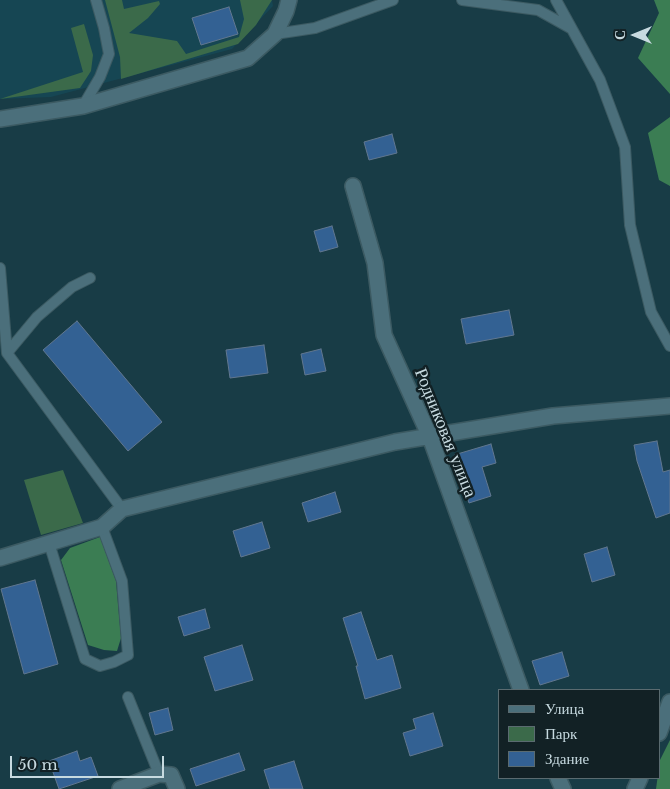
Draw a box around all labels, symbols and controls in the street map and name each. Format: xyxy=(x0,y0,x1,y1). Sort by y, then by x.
north arrow xyxy=(610,10,660,60)
text: С xyxy=(611,30,629,40)
street label: Родниковая улица xyxy=(409,365,481,501)
legend xyxy=(498,689,660,779)
text: Улица xyxy=(545,699,584,718)
text: Парк xyxy=(545,724,577,743)
scale bar xyxy=(12,746,166,778)
text: Здание xyxy=(545,749,589,768)
text: 50 m xyxy=(18,755,58,774)

